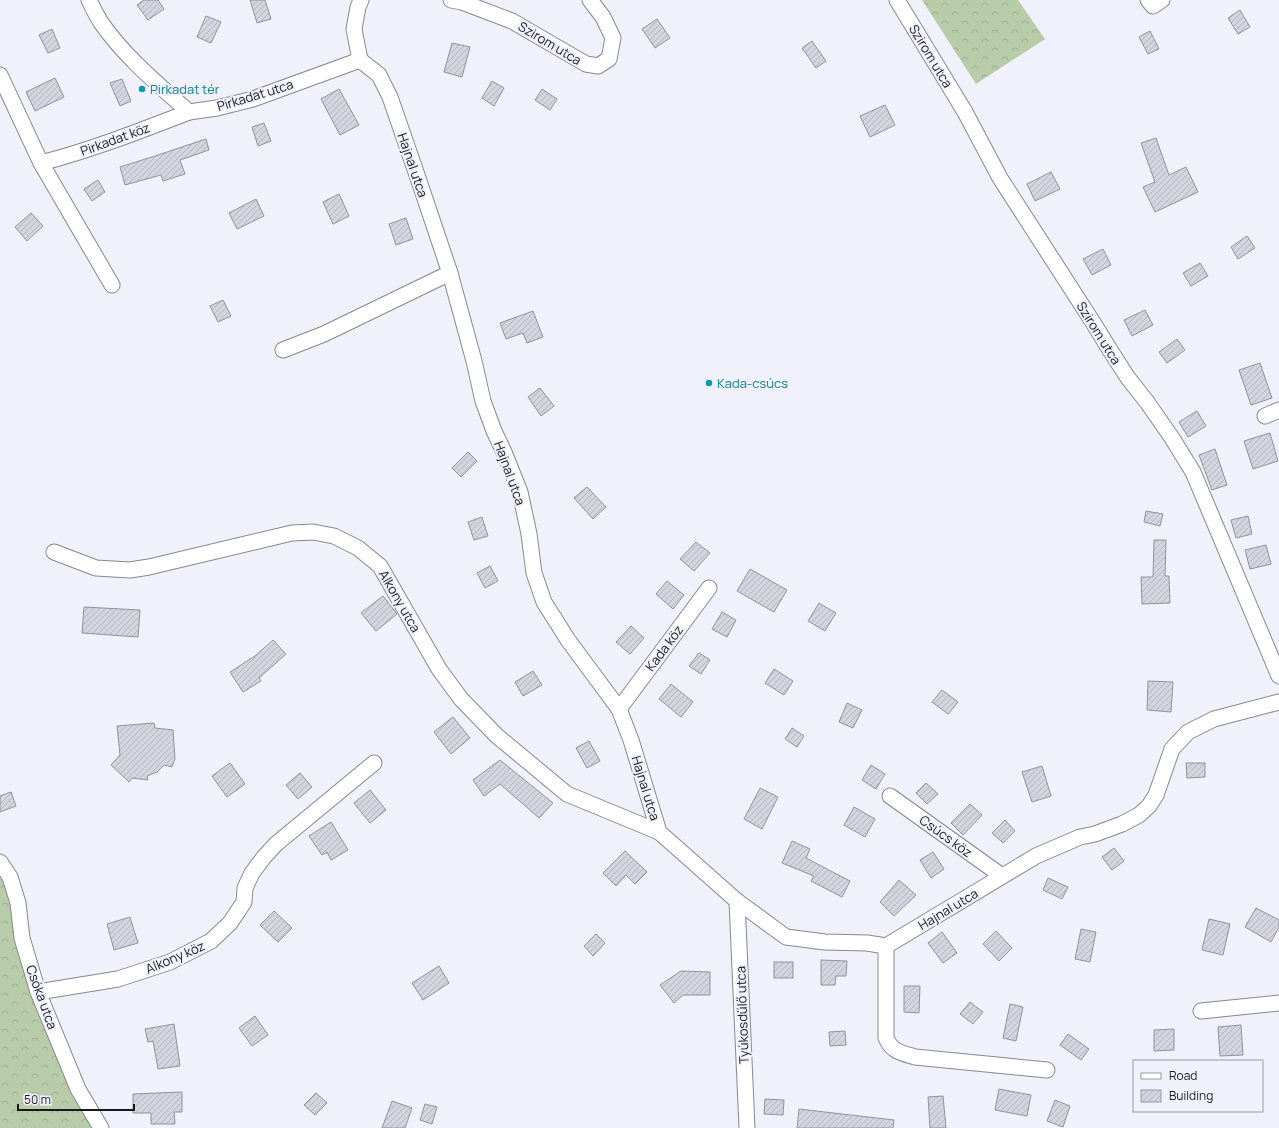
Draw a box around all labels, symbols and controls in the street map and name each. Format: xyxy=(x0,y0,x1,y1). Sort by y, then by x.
street label: Szirom utca xyxy=(515,17,585,69)
street label: Szirom utca xyxy=(905,21,957,91)
street label: Pirkadat utca xyxy=(215,75,295,115)
place label: Pirkadat tér xyxy=(150,80,220,98)
marker: Pirkadat tér xyxy=(137,84,147,94)
street label: Pirkadat köz xyxy=(78,118,152,160)
street label: Hajnal utca xyxy=(394,130,432,200)
street label: Szirom utca xyxy=(1073,298,1125,368)
place label: Kada-csúcs xyxy=(717,374,788,392)
marker: Kada-csúcs xyxy=(704,378,714,388)
street label: Hajnal utca xyxy=(490,438,530,508)
street label: Alkony utca xyxy=(375,567,425,635)
street label: Kada köz xyxy=(641,621,687,675)
street label: Hajnal utca xyxy=(628,753,664,823)
street label: Csúcs köz xyxy=(916,811,976,861)
street label: Hajnal utca xyxy=(915,884,981,934)
street label: Alkony köz xyxy=(143,936,208,978)
street label: Csóka utca xyxy=(22,962,62,1032)
street label: Tyúkosdűlő utca xyxy=(731,966,753,1064)
legend xyxy=(1133,1060,1263,1112)
text: Road xyxy=(1169,1067,1197,1084)
scale bar xyxy=(18,1086,134,1112)
text: Building xyxy=(1169,1087,1213,1104)
text: 50 m xyxy=(24,1091,51,1108)

